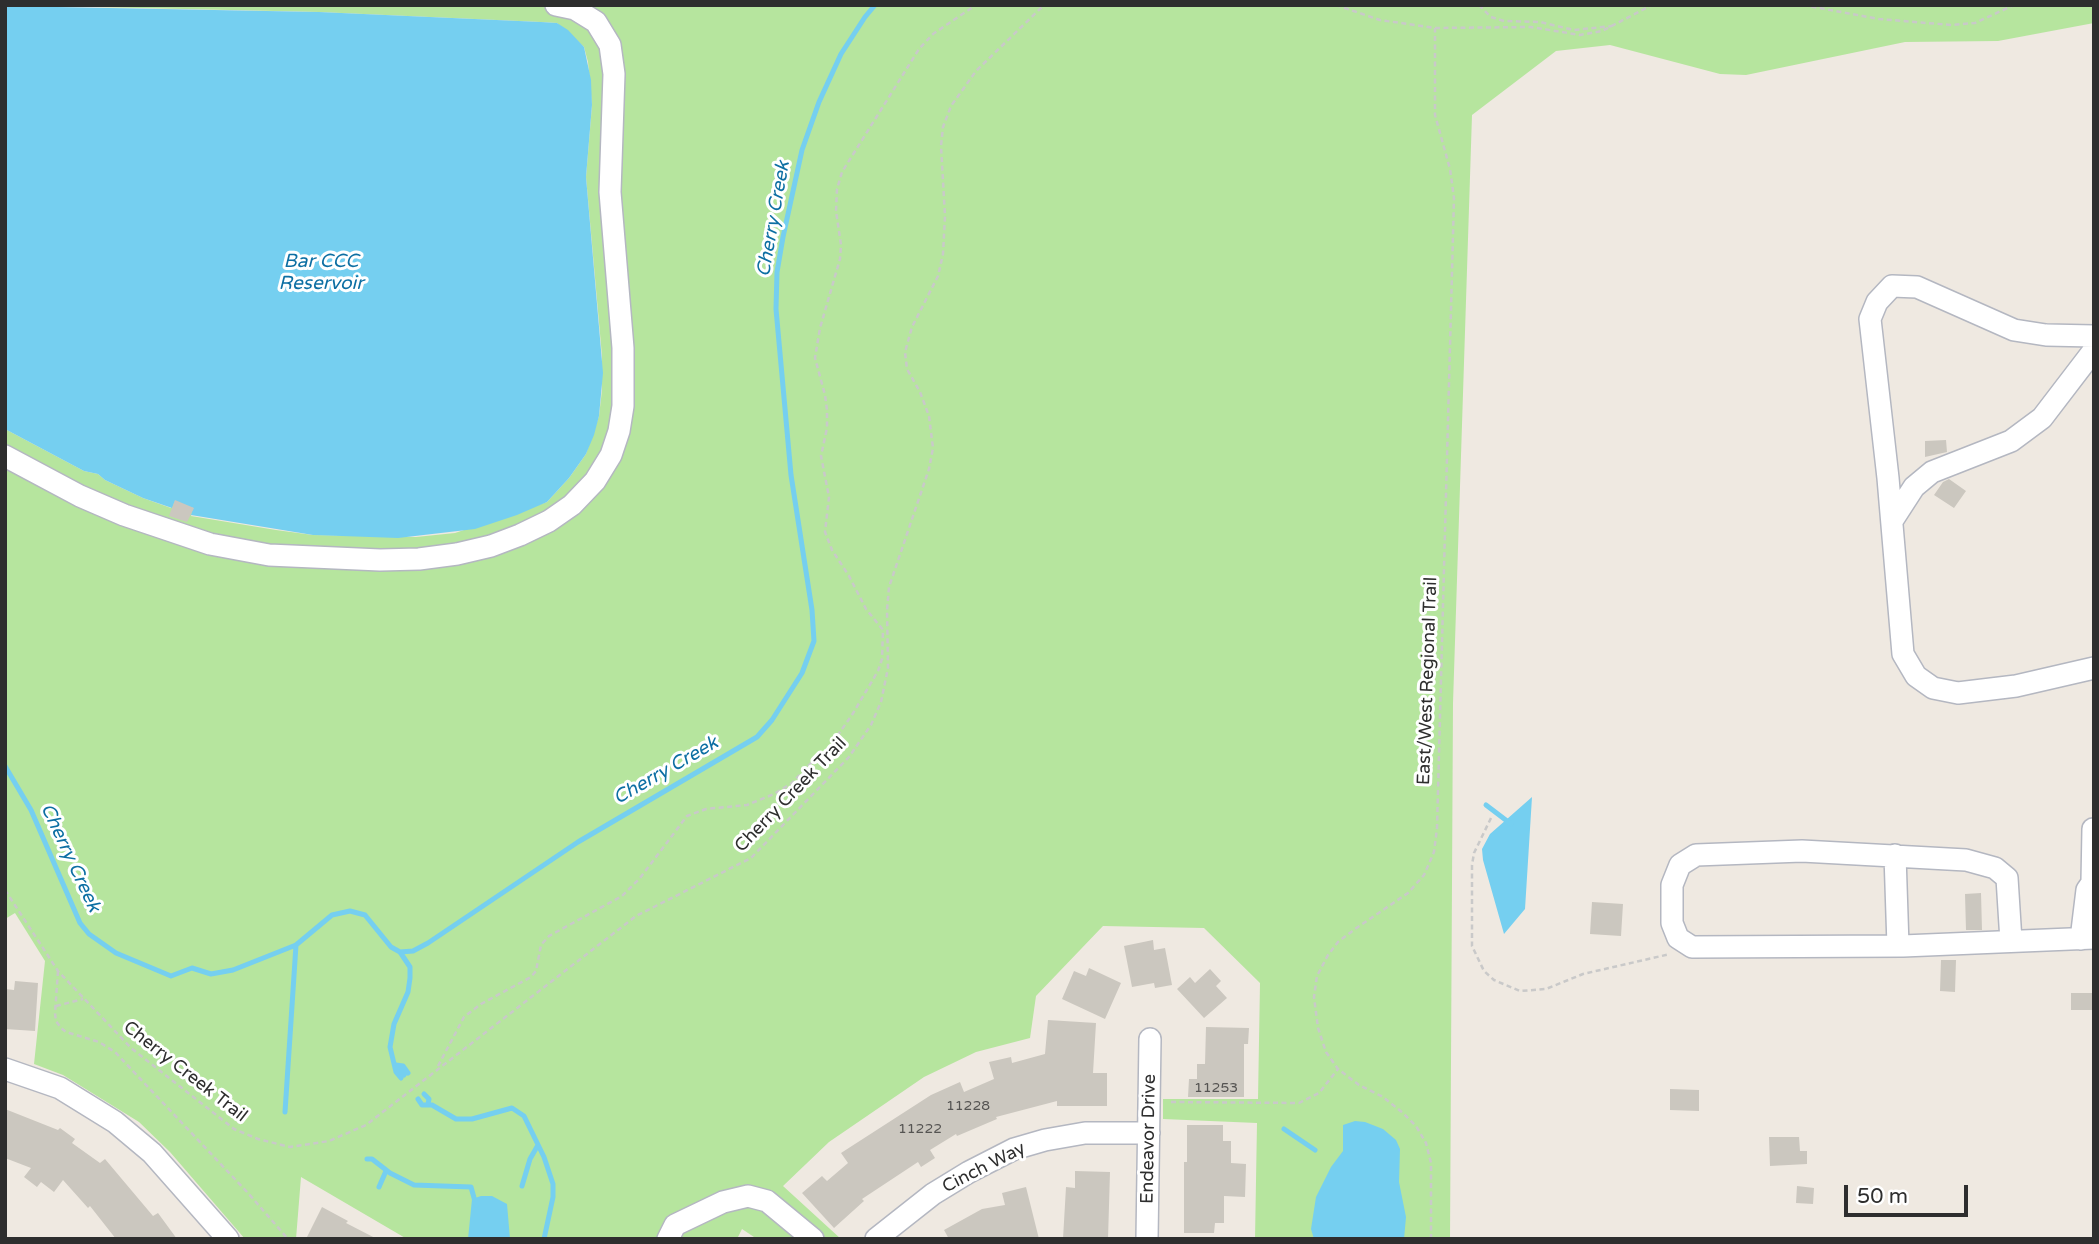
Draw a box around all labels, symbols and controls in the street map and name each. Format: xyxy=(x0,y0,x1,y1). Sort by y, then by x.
water label: Cherry Creek xyxy=(753,159,795,279)
water label: Bar CCC Reservoir xyxy=(279,251,363,295)
street label: East/West Regional Trail xyxy=(1414,576,1442,786)
water label: Cherry Creek xyxy=(610,732,722,810)
street label: Cherry Creek Trail xyxy=(731,733,851,857)
water label: Cherry Creek xyxy=(35,800,105,916)
street label: Cherry Creek Trail xyxy=(119,1017,251,1127)
street label: Endeavor Drive xyxy=(1137,1074,1161,1204)
house number: 11253 xyxy=(1194,1080,1238,1096)
house number: 11228 xyxy=(946,1098,990,1114)
house number: 11222 xyxy=(898,1121,942,1137)
street label: Cinch Way xyxy=(939,1138,1029,1198)
scale bar xyxy=(1847,1170,1971,1214)
text: 50 m xyxy=(1857,1184,1908,1209)

